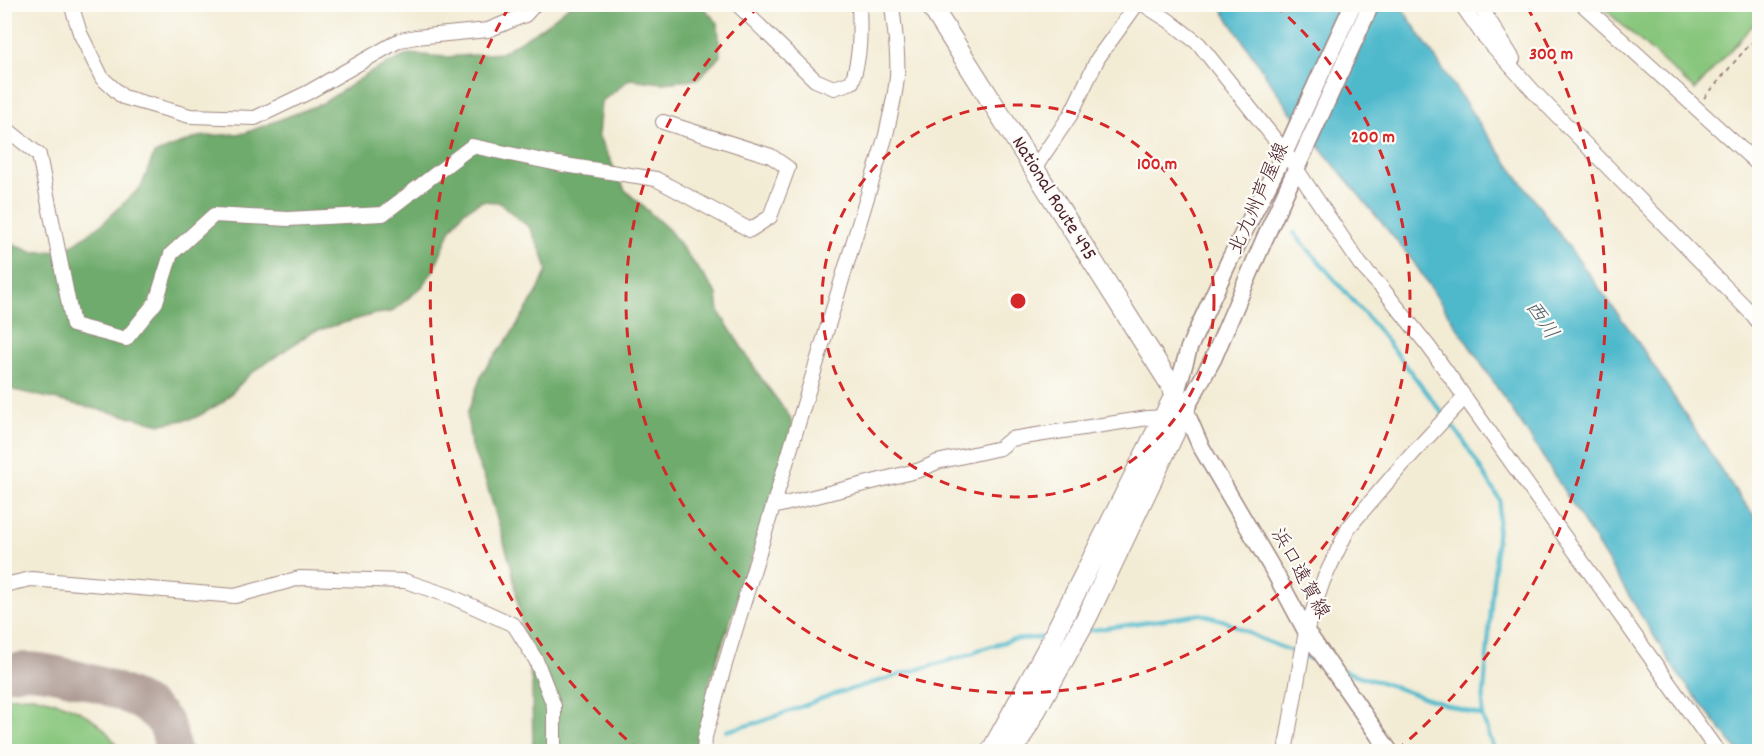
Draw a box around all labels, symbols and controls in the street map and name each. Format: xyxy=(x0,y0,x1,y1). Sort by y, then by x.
text: 300 m xyxy=(1529,43,1573,68)
text: 200 m xyxy=(1351,126,1395,151)
street label: National Route 495 xyxy=(1004,131,1102,267)
street label: 北九州芦屋線 xyxy=(1223,138,1297,260)
text: 100 m xyxy=(1137,153,1177,178)
centre of rings xyxy=(1008,291,1028,311)
water label: 西川 xyxy=(1516,295,1564,347)
street label: 浜口遠賀線 xyxy=(1263,523,1335,625)

